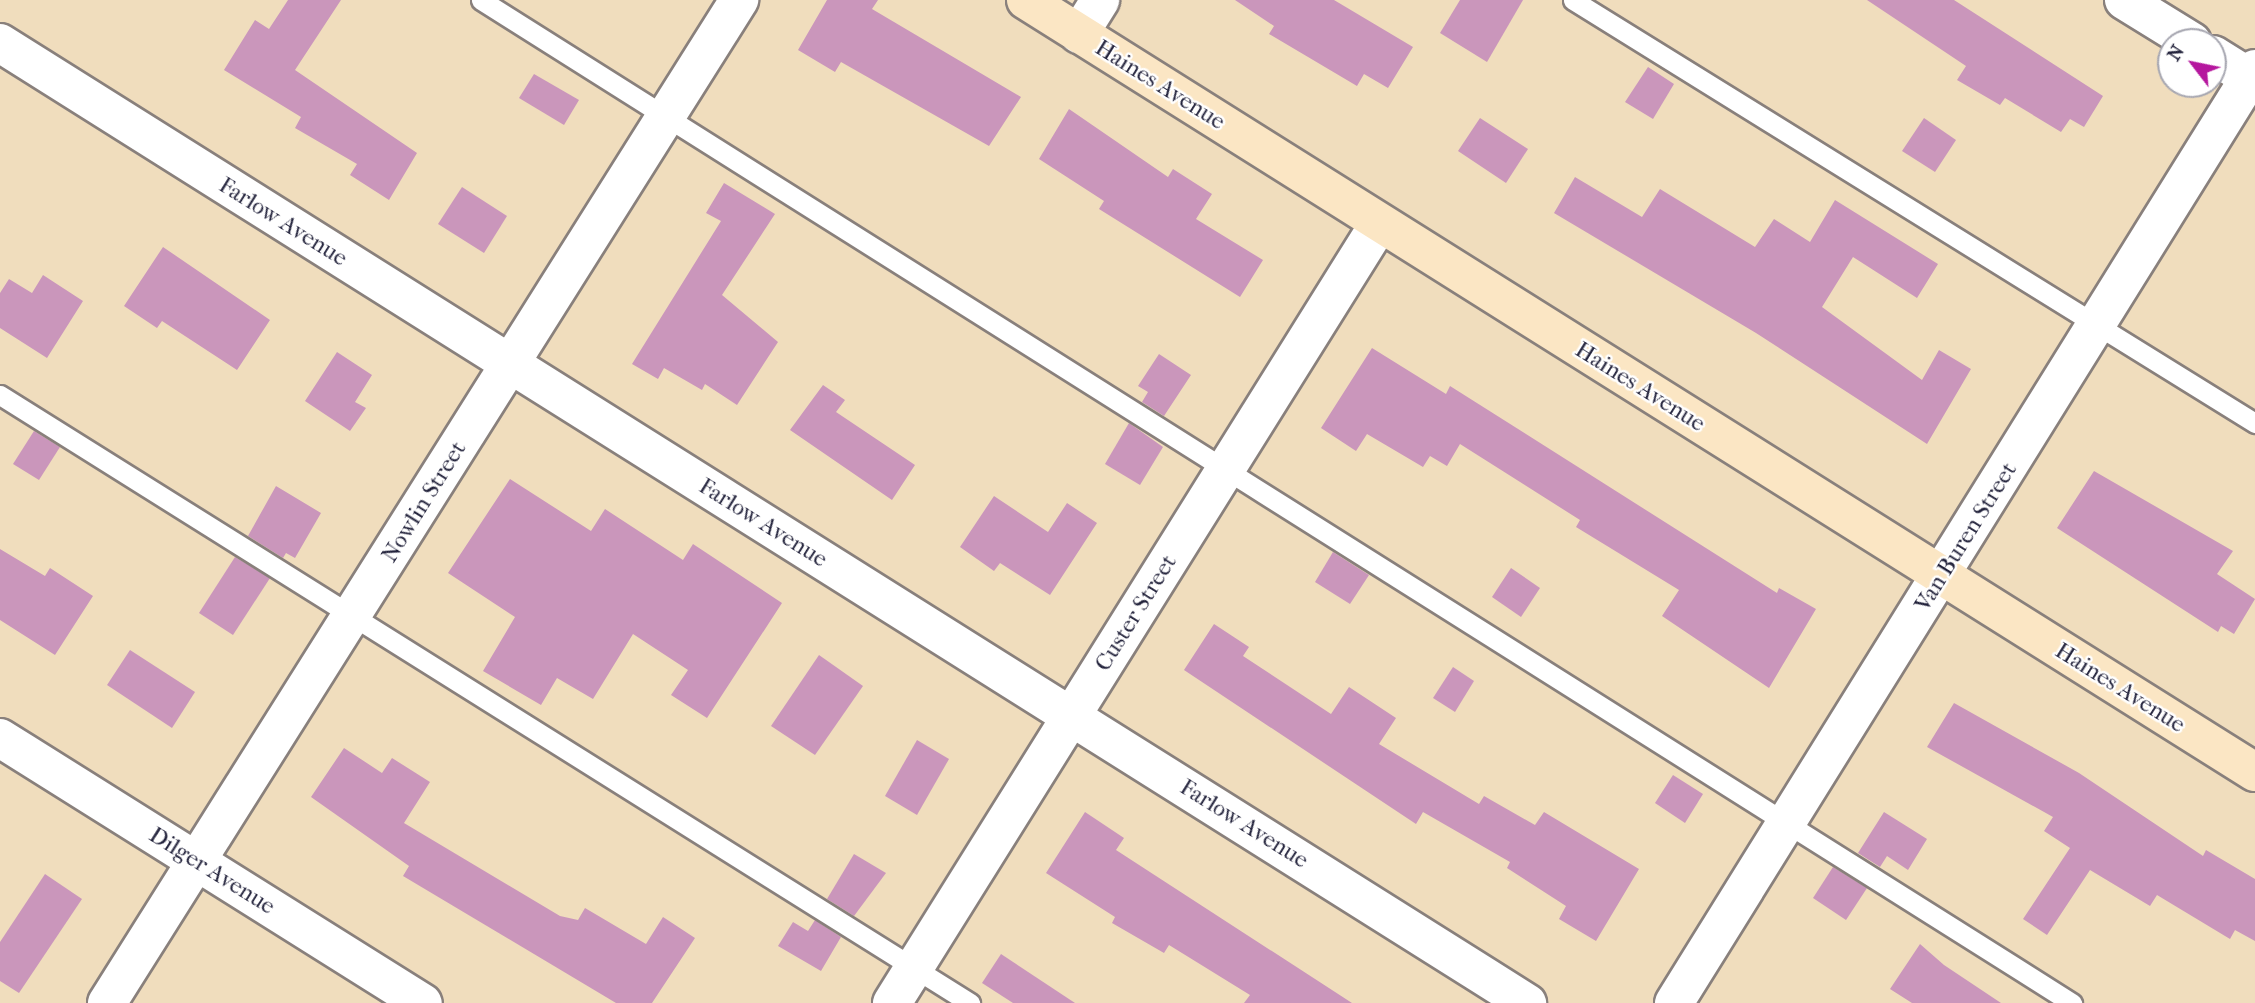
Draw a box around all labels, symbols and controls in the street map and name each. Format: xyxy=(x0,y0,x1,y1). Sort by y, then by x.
north arrow xyxy=(2157,28,2227,98)
street label: Haines Avenue xyxy=(1090,34,1230,136)
text: N xyxy=(2163,41,2189,65)
street label: Farlow Avenue xyxy=(214,172,352,272)
street label: Haines Avenue xyxy=(1570,336,1710,438)
street label: Nowlin Street xyxy=(376,436,472,568)
street label: Van Buren Street xyxy=(1909,457,2023,617)
street label: Farlow Avenue xyxy=(694,473,832,573)
street label: Custer Street xyxy=(1089,550,1183,676)
street label: Haines Avenue xyxy=(2050,637,2190,739)
street label: Farlow Avenue xyxy=(1175,774,1313,874)
street label: Dilger Avenue xyxy=(144,821,280,921)

